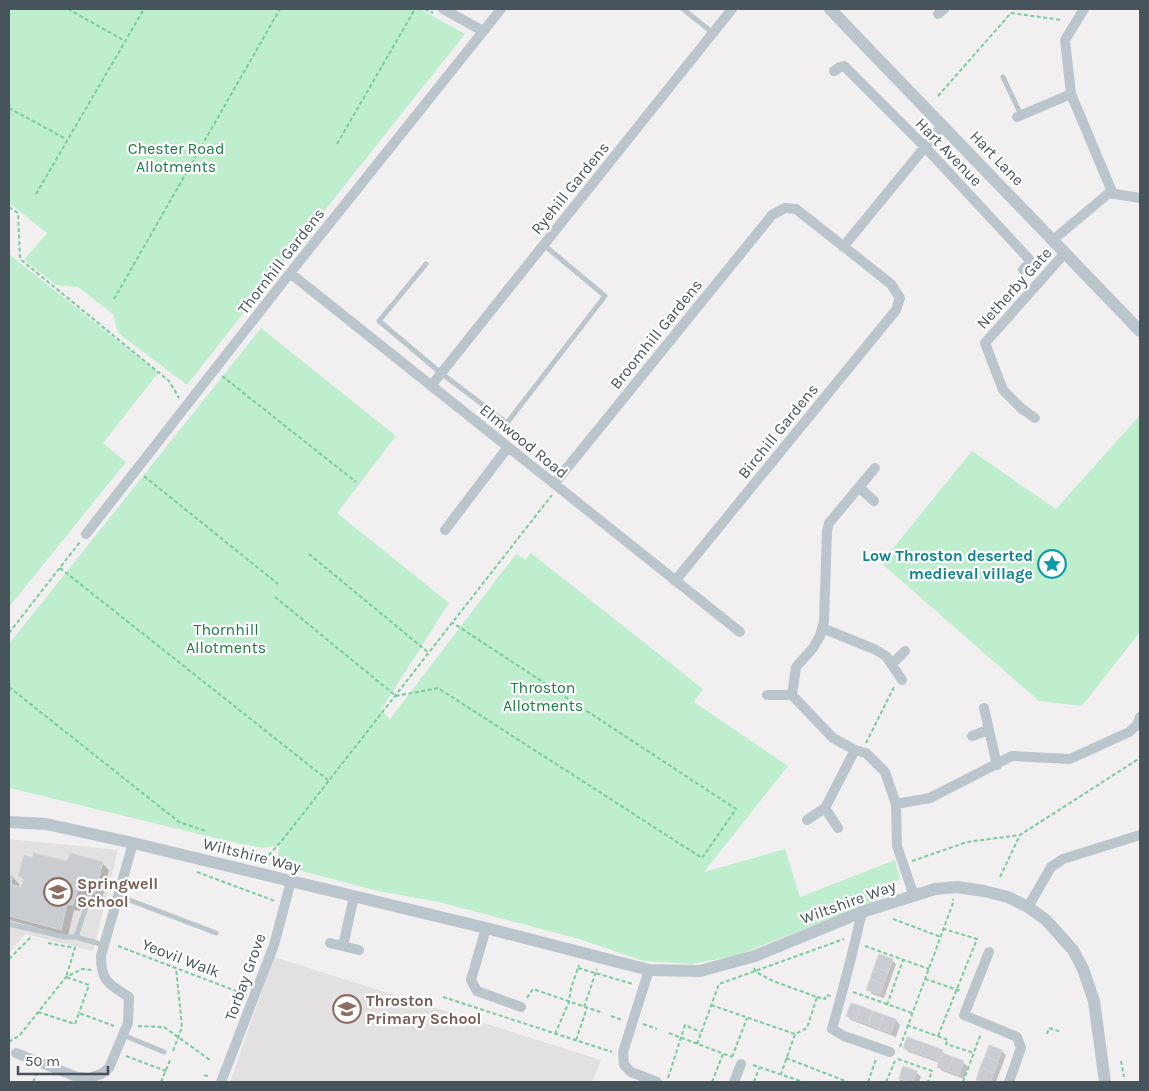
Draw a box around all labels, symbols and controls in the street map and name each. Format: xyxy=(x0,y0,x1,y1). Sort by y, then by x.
street label: Hart Avenue xyxy=(912,114,986,190)
street label: Hart Lane xyxy=(966,126,1028,190)
street label: Ryehill Gardens xyxy=(527,138,613,238)
park label: Chester Road Allotments xyxy=(128,139,224,176)
street label: Thornhill Gardens xyxy=(234,204,328,318)
street label: Netherby Gate xyxy=(973,243,1055,333)
street label: Broomhill Gardens xyxy=(606,275,706,393)
street label: Birchill Gardens xyxy=(734,380,822,482)
street label: Elmwood Road xyxy=(476,400,572,482)
place label: Low Throston deserted medieval village xyxy=(862,546,1033,583)
place icon: Low Throston deserted medieval village xyxy=(1037,549,1067,579)
park label: Thornhill Allotments xyxy=(186,620,266,657)
park label: Throston Allotments xyxy=(503,678,583,715)
street label: Wiltshire Way xyxy=(201,834,303,876)
place label: Springwell School xyxy=(77,874,158,911)
street label: Wiltshire Way xyxy=(798,876,899,928)
school or university icon: Springwell School xyxy=(43,877,73,907)
street label: Torbay Grove xyxy=(220,931,270,1023)
street label: Yeovil Walk xyxy=(139,934,223,982)
place label: Throston Primary School xyxy=(366,991,481,1028)
school or university icon: Throston Primary School xyxy=(332,994,362,1024)
scale bar xyxy=(18,1044,108,1076)
text: 50 m xyxy=(25,1052,60,1070)

